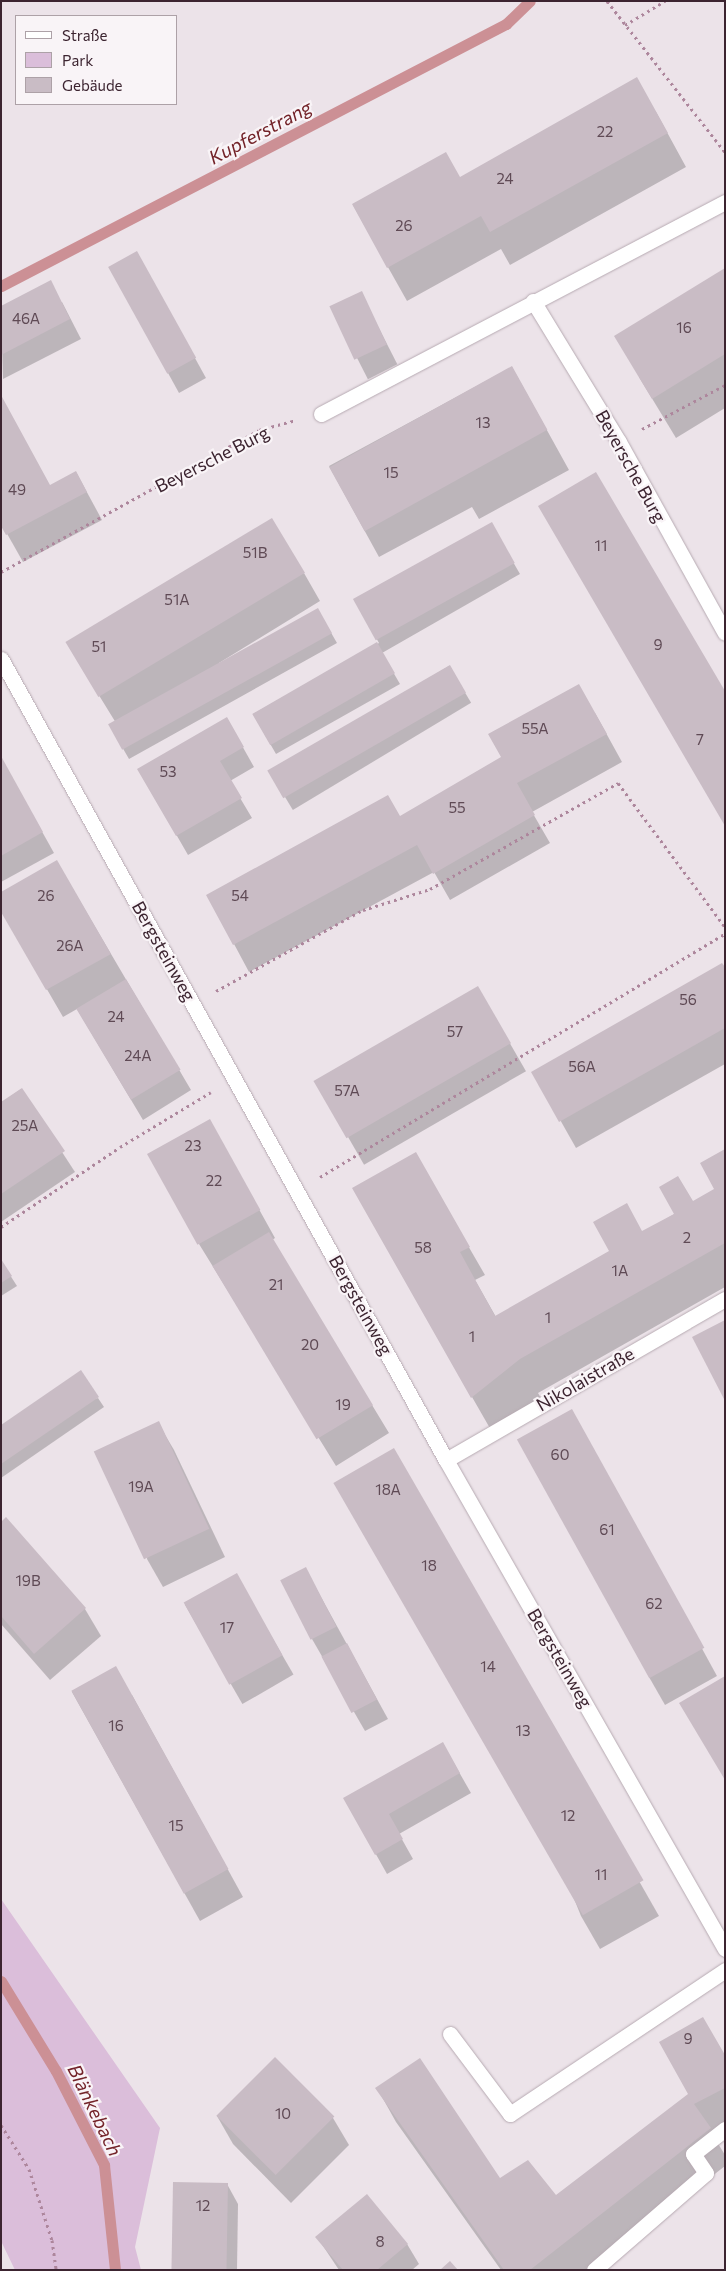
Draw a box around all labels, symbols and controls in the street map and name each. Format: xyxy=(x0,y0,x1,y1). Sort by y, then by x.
legend xyxy=(15,15,178,105)
text: Straße xyxy=(62,26,108,44)
text: Park xyxy=(62,51,93,69)
text: Gebäude xyxy=(62,76,123,94)
water label: Kupferstrang xyxy=(205,95,315,169)
house number: 22 xyxy=(597,123,613,141)
house number: 24 xyxy=(496,170,514,188)
house number: 26 xyxy=(395,217,413,235)
house number: 46A xyxy=(12,310,40,328)
house number: 16 xyxy=(676,319,692,337)
street label: Beyersche Burg xyxy=(591,406,671,526)
house number: 13 xyxy=(476,414,490,432)
street label: Beyersche Burg xyxy=(151,421,273,497)
house number: 15 xyxy=(383,464,399,482)
house number: 49 xyxy=(8,481,26,499)
house number: 11 xyxy=(595,537,607,555)
house number: 51B xyxy=(243,544,267,562)
house number: 51A xyxy=(164,591,190,609)
house number: 9 xyxy=(653,636,663,654)
house number: 51 xyxy=(91,638,107,656)
house number: 55A xyxy=(521,720,549,738)
house number: 7 xyxy=(696,731,704,749)
house number: 53 xyxy=(159,763,177,781)
house number: 55 xyxy=(448,799,466,817)
house number: 26 xyxy=(37,887,55,905)
house number: 54 xyxy=(231,887,249,905)
street label: Bergsteinweg xyxy=(128,897,200,1005)
house number: 26A xyxy=(56,937,84,955)
house number: 56 xyxy=(679,991,697,1009)
house number: 24 xyxy=(107,1008,125,1026)
house number: 57 xyxy=(447,1023,463,1041)
house number: 24A xyxy=(124,1047,152,1065)
house number: 56A xyxy=(568,1058,596,1076)
house number: 57A xyxy=(334,1082,360,1100)
house number: 25A xyxy=(12,1117,38,1135)
house number: 23 xyxy=(185,1137,201,1155)
house number: 22 xyxy=(206,1172,222,1190)
house number: 2 xyxy=(683,1229,691,1247)
house number: 58 xyxy=(414,1239,432,1257)
street label: Bergsteinweg xyxy=(325,1251,397,1359)
house number: 1A xyxy=(612,1262,628,1280)
house number: 21 xyxy=(269,1276,283,1294)
house number: 1 xyxy=(545,1309,551,1327)
house number: 1 xyxy=(469,1328,475,1346)
house number: 20 xyxy=(301,1336,319,1354)
street label: Nikolaistraße xyxy=(532,1342,638,1416)
house number: 19 xyxy=(335,1396,351,1414)
house number: 60 xyxy=(551,1446,569,1464)
house number: 19A xyxy=(128,1478,154,1496)
house number: 18A xyxy=(375,1481,401,1499)
house number: 61 xyxy=(599,1521,615,1539)
house number: 18 xyxy=(421,1557,437,1575)
house number: 19B xyxy=(15,1572,41,1590)
house number: 62 xyxy=(645,1595,663,1613)
street label: Bergsteinweg xyxy=(523,1605,597,1711)
house number: 17 xyxy=(220,1619,234,1637)
house number: 14 xyxy=(480,1658,496,1676)
house number: 16 xyxy=(108,1717,124,1735)
house number: 13 xyxy=(516,1722,530,1740)
house number: 12 xyxy=(561,1807,575,1825)
house number: 15 xyxy=(168,1817,184,1835)
house number: 11 xyxy=(595,1866,607,1884)
house number: 9 xyxy=(683,2030,693,2048)
water label: Blänkebach xyxy=(63,2060,127,2160)
house number: 10 xyxy=(275,2105,291,2123)
house number: 12 xyxy=(196,2197,210,2215)
house number: 8 xyxy=(375,2233,385,2251)

